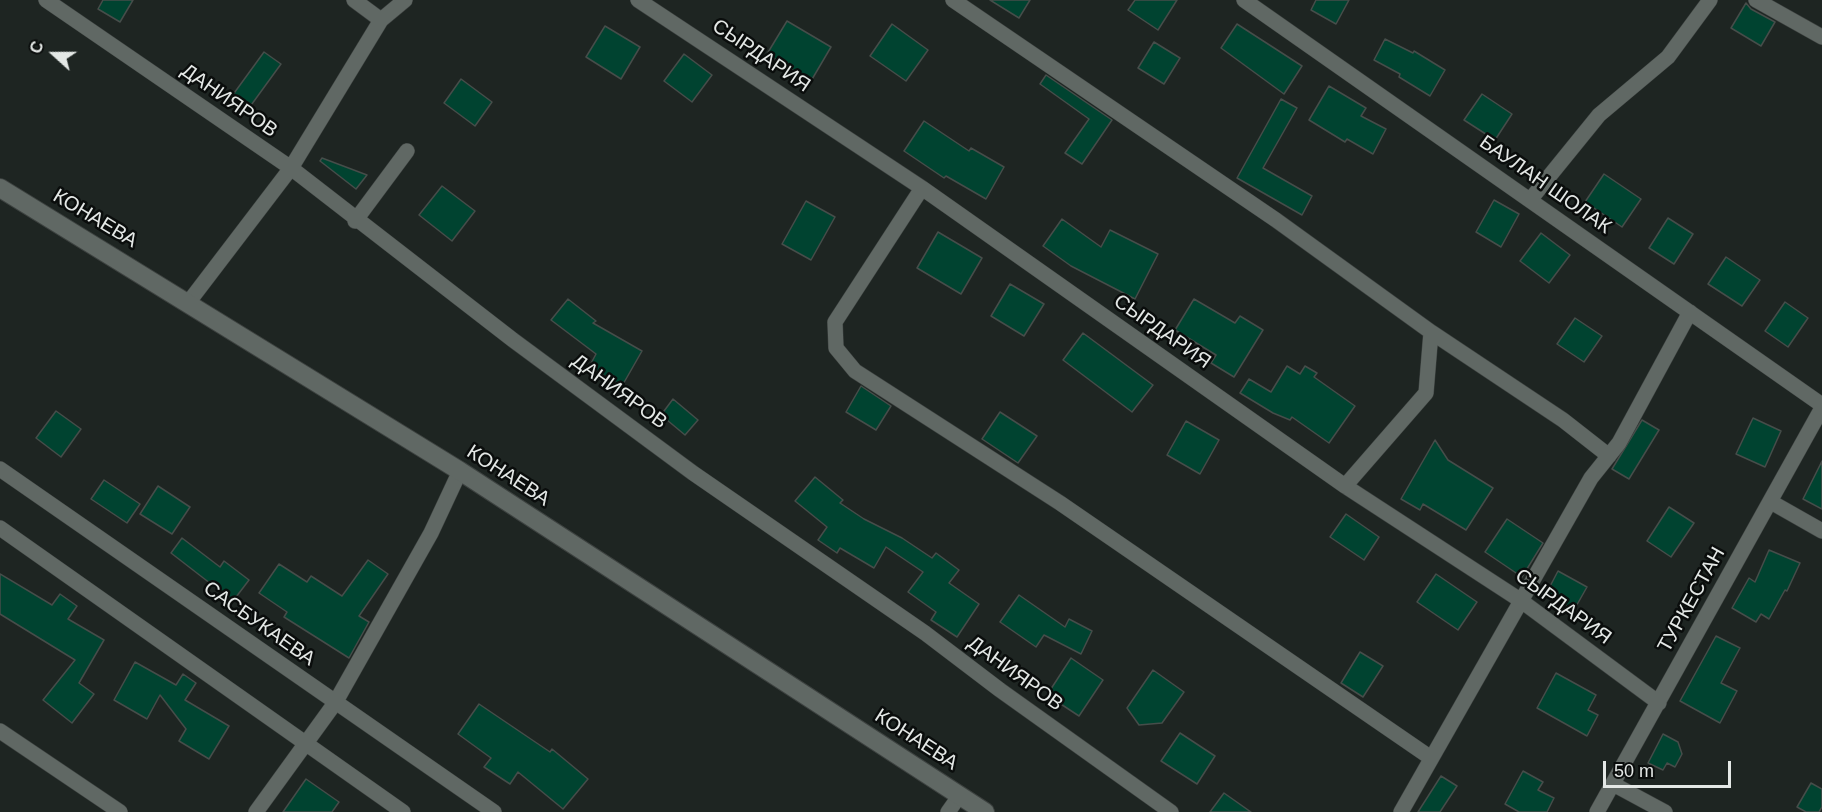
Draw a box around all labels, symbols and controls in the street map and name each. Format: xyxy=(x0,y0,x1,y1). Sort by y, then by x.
street label: СЫРДАРИЯ xyxy=(707,14,815,98)
north arrow xyxy=(24,24,84,84)
text: С xyxy=(27,39,47,56)
street label: ДАНИЯРОВ xyxy=(176,59,282,143)
street label: БАУЛАН ШОЛАК xyxy=(1474,131,1616,239)
street label: КОНАЕВА xyxy=(48,184,142,254)
street label: СЫРДАРИЯ xyxy=(1109,290,1215,374)
street label: ДАНИЯРОВ xyxy=(567,349,671,435)
street label: КОНАЕВА xyxy=(462,440,554,512)
street label: ТУРКЕСТАН xyxy=(1653,543,1731,657)
street label: СЫРДАРИЯ xyxy=(1510,564,1616,650)
street label: САСБУКАЕВА xyxy=(198,577,320,671)
street label: ДАНИЯРОВ xyxy=(963,631,1067,717)
street label: КОНАЕВА xyxy=(870,704,962,776)
scale bar xyxy=(1606,749,1734,787)
text: 50 m xyxy=(1614,761,1654,781)

